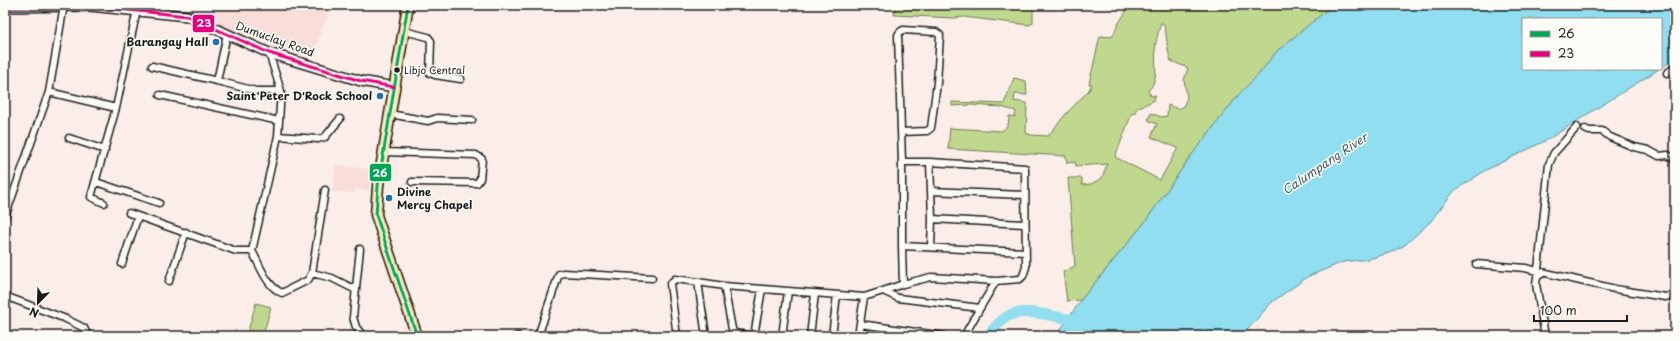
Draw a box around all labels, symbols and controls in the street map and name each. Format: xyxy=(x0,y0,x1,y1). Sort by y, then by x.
line badge: 23 xyxy=(192,14,215,33)
text: 23 xyxy=(197,14,211,31)
street label: Dumuclay Road xyxy=(234,16,317,61)
legend xyxy=(1522,18,1662,70)
text: 26 xyxy=(1558,24,1574,42)
place label: Barangay Hall xyxy=(126,33,208,50)
marker: Barangay Hall xyxy=(211,37,221,47)
text: 23 xyxy=(1558,44,1574,62)
place label: Libjo Central xyxy=(404,62,465,77)
marker: Libjo Central xyxy=(392,65,402,75)
place label: Saint Peter D'Rock School xyxy=(226,87,372,104)
marker: Saint Peter D'Rock School xyxy=(375,91,385,101)
water label: Calumpang River xyxy=(1278,127,1372,198)
line badge: 26 xyxy=(369,163,392,182)
text: 26 xyxy=(373,164,387,181)
place label: Divine Mercy Chapel xyxy=(397,183,472,213)
marker: Divine Mercy Chapel xyxy=(384,193,394,203)
north arrow xyxy=(18,283,58,323)
scale bar xyxy=(1534,297,1627,323)
text: 100 m xyxy=(1540,301,1577,319)
text: N xyxy=(26,303,41,322)

